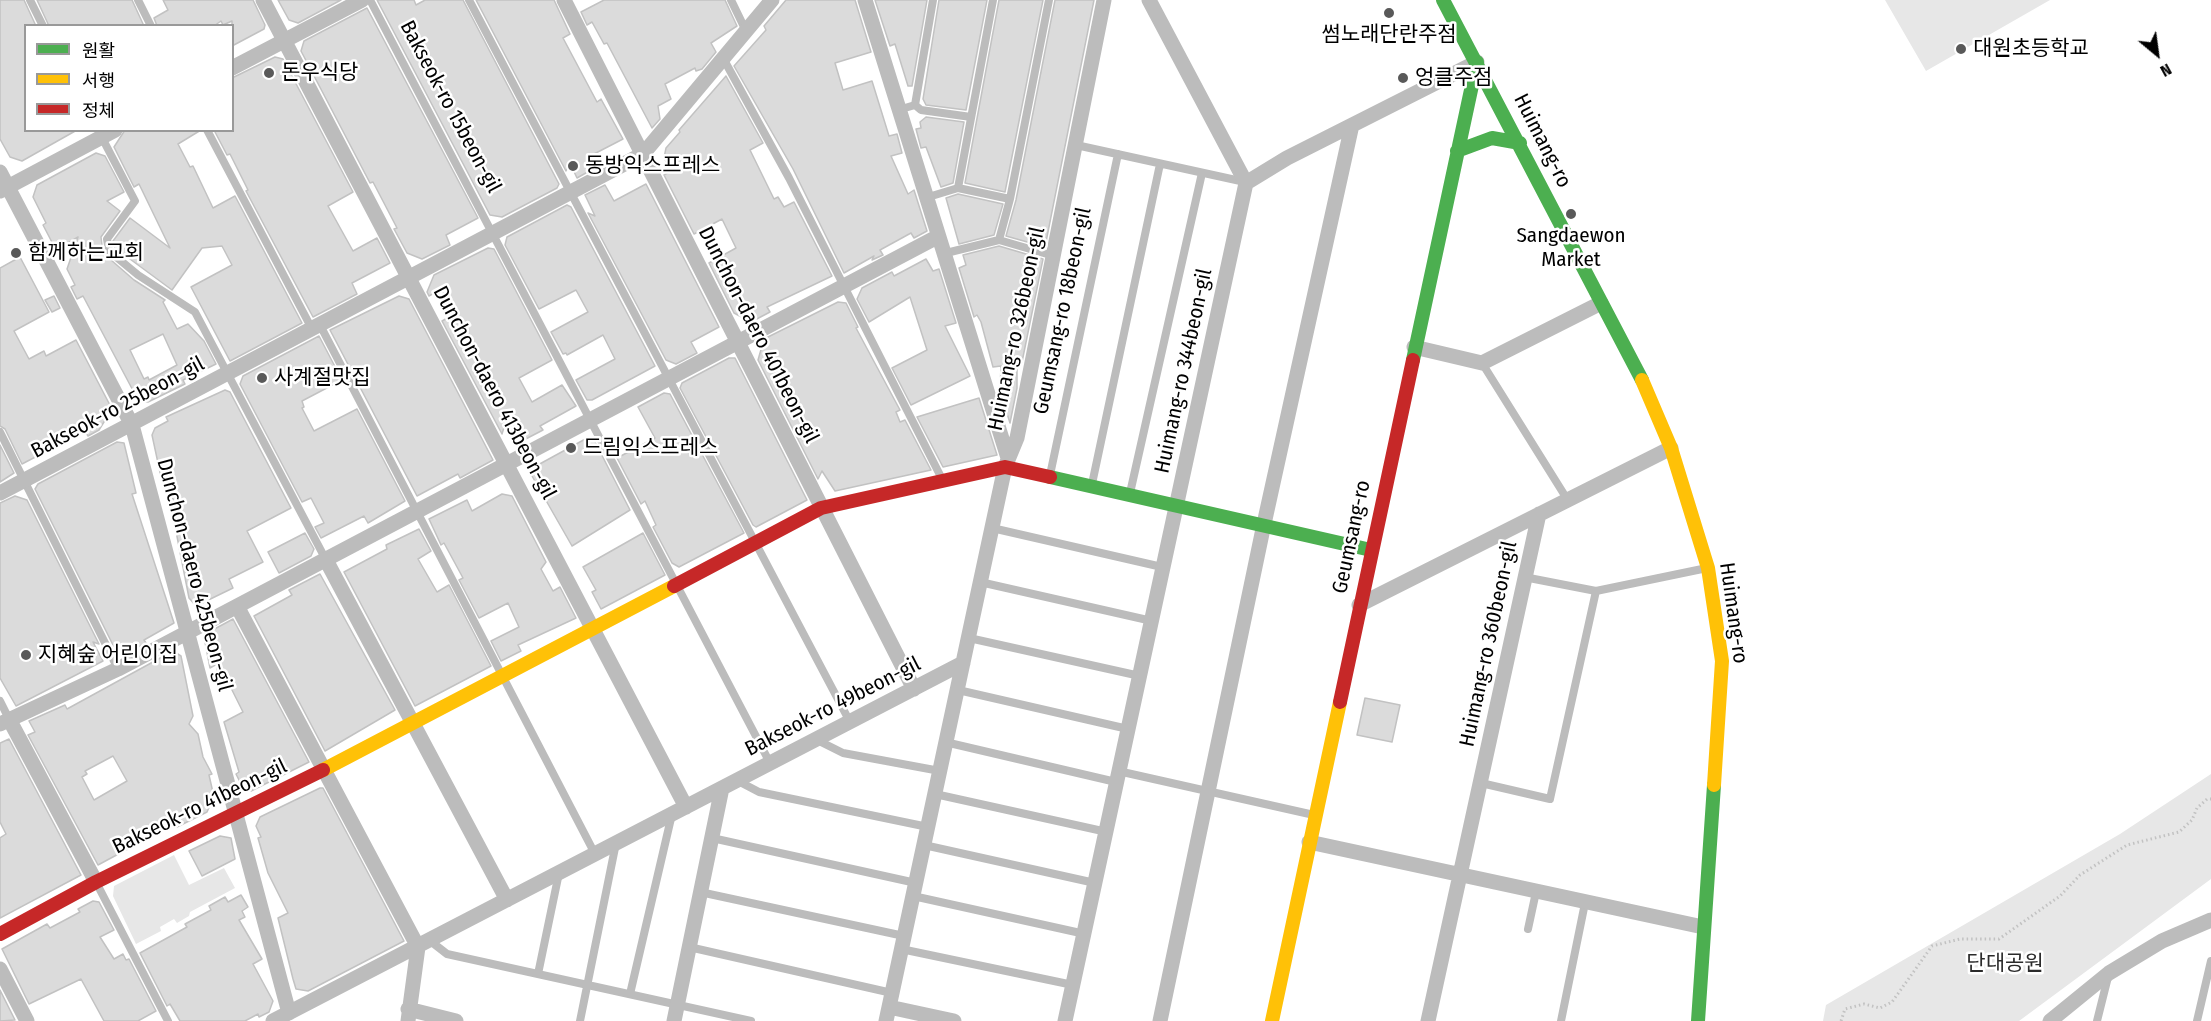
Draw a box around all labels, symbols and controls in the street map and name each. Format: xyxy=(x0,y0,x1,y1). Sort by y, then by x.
marker: 썸노래단란주점 xyxy=(1382,6,1396,20)
street label: Bakseok-ro 15beon-gil xyxy=(394,17,506,197)
place label: 썸노래단란주점 xyxy=(1321,22,1457,48)
legend xyxy=(24,24,234,132)
north arrow xyxy=(2127,24,2187,84)
place label: 대원초등학교 xyxy=(1973,36,2089,62)
text: 원활 xyxy=(82,40,115,62)
marker: 대원초등학교 xyxy=(1954,42,1968,56)
place label: 돈우식당 xyxy=(281,60,358,86)
text: N xyxy=(2157,60,2175,81)
place label: 엉클주점 xyxy=(1415,65,1492,91)
marker: 돈우식당 xyxy=(262,66,276,80)
text: 서행 xyxy=(82,70,115,92)
marker: 엉클주점 xyxy=(1396,71,1410,85)
street label: Huimang-ro xyxy=(1508,90,1576,192)
text: 정체 xyxy=(82,100,115,122)
place label: 동방익스프레스 xyxy=(585,153,720,179)
marker: 동방익스프레스 xyxy=(566,159,580,173)
street label: Geumsang-ro 18beon-gil xyxy=(1029,205,1097,417)
marker: Sangdaewon Market xyxy=(1564,207,1578,221)
street label: Dunchon-daero 401beon-gil xyxy=(692,222,824,448)
place label: Sangdaewon Market xyxy=(1516,223,1626,273)
street label: Huimang-ro 326beon-gil xyxy=(983,225,1051,433)
place label: 함께하는교회 xyxy=(28,240,144,266)
marker: 함께하는교회 xyxy=(9,246,23,260)
street label: Huimang-ro 344beon-gil xyxy=(1150,266,1218,476)
street label: Dunchon-daero 413beon-gil xyxy=(427,282,561,504)
street label: Bakseok-ro 25beon-gil xyxy=(27,352,209,464)
place label: 사계절맛집 xyxy=(274,365,371,391)
marker: 사계절맛집 xyxy=(255,371,269,385)
place label: 드림익스프레스 xyxy=(583,435,718,461)
marker: 드림익스프레스 xyxy=(564,441,578,455)
street label: Dunchon-daero 425beon-gil xyxy=(151,456,237,694)
street label: Geumsang-ro xyxy=(1328,478,1376,596)
street label: Huimang-ro 360beon-gil xyxy=(1455,539,1523,749)
street label: Huimang-ro xyxy=(1713,561,1753,665)
place label: 지혜숲 어린이집 xyxy=(38,642,178,668)
marker: 지혜숲 어린이집 xyxy=(19,648,33,662)
street label: Bakseok-ro 49beon-gil xyxy=(741,652,925,762)
street label: Bakseok-ro 41beon-gil xyxy=(109,754,291,860)
park label: 단대공원 xyxy=(1966,951,2044,977)

